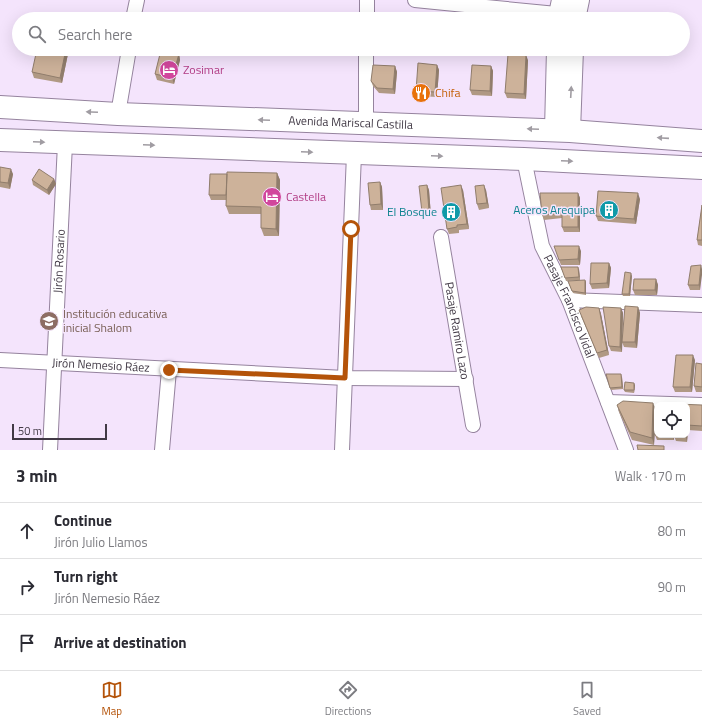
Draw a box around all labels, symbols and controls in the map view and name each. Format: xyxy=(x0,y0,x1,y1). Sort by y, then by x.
search box xyxy=(12,12,690,56)
icon: search xyxy=(26,23,48,45)
text: Search here xyxy=(58,23,132,46)
hotel icon: Zosimar xyxy=(158,59,180,81)
place label: Zosimar xyxy=(183,60,224,79)
restaurant icon: Chifa xyxy=(410,82,432,104)
place label: Chifa xyxy=(435,83,461,102)
one-way arrow xyxy=(568,86,575,98)
one-way arrow xyxy=(86,109,98,116)
street label: Avenida Mariscal Castilla xyxy=(288,110,413,134)
one-way arrow xyxy=(257,117,270,123)
one-way arrow xyxy=(527,126,539,133)
one-way arrow xyxy=(657,134,669,141)
one-way arrow xyxy=(33,139,45,146)
one-way arrow xyxy=(143,142,156,148)
one-way arrow xyxy=(301,148,313,155)
one-way arrow xyxy=(431,153,444,159)
one-way arrow xyxy=(560,158,573,165)
hotel icon: Castella xyxy=(261,186,283,208)
place label: Castella xyxy=(286,187,326,206)
building icon: Aceros Arequipa xyxy=(598,199,620,221)
place label: Aceros Arequipa xyxy=(513,200,595,219)
building icon: El Bosque xyxy=(440,201,462,223)
place label: El Bosque xyxy=(387,202,437,221)
route start xyxy=(342,220,360,238)
street label: Jirón Rosario xyxy=(48,229,70,294)
street label: Pasaje Francisco Vidal xyxy=(539,251,600,361)
street label: Pasaje Ramiro Lazo xyxy=(440,280,475,381)
place label: Institución educativa inicial Shalom xyxy=(63,304,167,337)
school or university icon: Institución educativa inicial Shalom xyxy=(38,310,60,332)
street label: Jirón Nemesio Ráez xyxy=(51,353,150,377)
route end xyxy=(160,361,178,379)
map controls xyxy=(654,402,690,438)
button: locate xyxy=(654,402,690,438)
scale bar xyxy=(12,422,107,441)
text: 50 m xyxy=(18,423,42,439)
text: 3 min xyxy=(16,463,57,489)
text: Walk · 170 m xyxy=(615,466,686,486)
text: Continue xyxy=(54,509,112,532)
icon: ahead xyxy=(16,520,38,542)
text: 80 m xyxy=(658,521,686,541)
text: Jirón Julio Llamos xyxy=(54,532,147,552)
text: Turn right xyxy=(54,565,118,588)
icon: right xyxy=(16,576,38,598)
text: 90 m xyxy=(658,577,686,597)
text: Jirón Nemesio Ráez xyxy=(54,588,160,608)
text: Arrive at destination xyxy=(54,631,187,654)
icon: arrive xyxy=(16,632,38,654)
tab: Map xyxy=(101,679,123,719)
tab: Directions xyxy=(325,679,371,719)
tab: Saved xyxy=(573,679,601,719)

